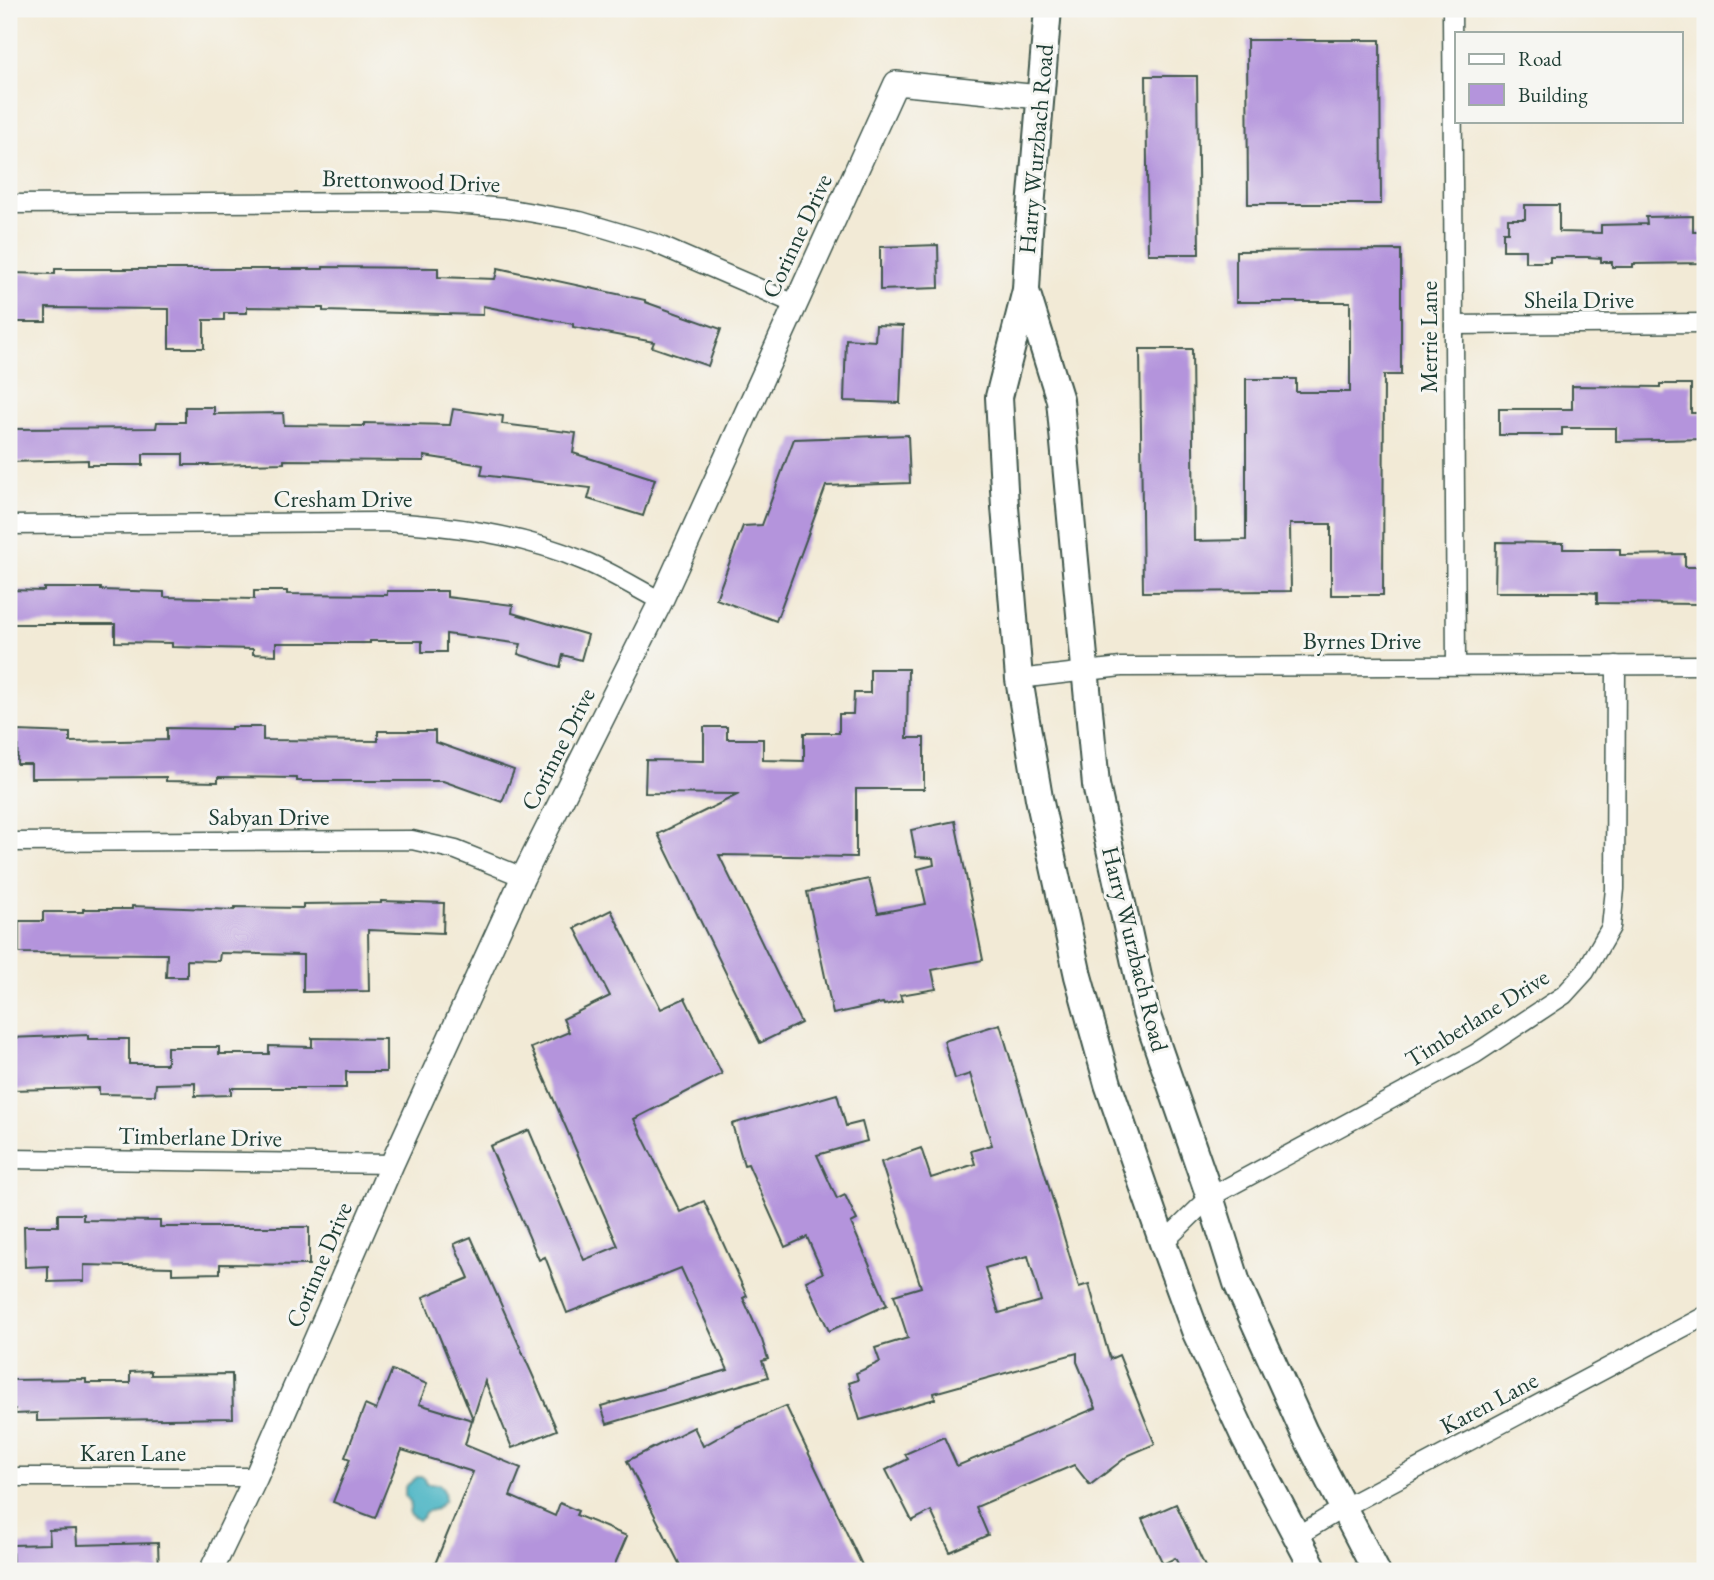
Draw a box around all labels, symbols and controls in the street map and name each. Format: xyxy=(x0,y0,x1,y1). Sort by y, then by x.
legend xyxy=(1455,32,1682,122)
street label: Harry Wurzbach Road xyxy=(1011,42,1060,255)
text: Road xyxy=(1518,45,1562,72)
text: Building xyxy=(1518,81,1588,108)
street label: Brettonwood Drive xyxy=(321,162,501,199)
street label: Corinne Drive xyxy=(754,169,839,303)
street label: Merrie Lane xyxy=(1413,281,1444,393)
street label: Sheila Drive xyxy=(1524,284,1634,315)
street label: Cresham Drive xyxy=(274,483,412,514)
street label: Byrnes Drive xyxy=(1303,625,1421,656)
street label: Corinne Drive xyxy=(513,682,602,815)
street label: Sabyan Drive xyxy=(209,801,329,832)
street label: Harry Wurzbach Road xyxy=(1095,843,1176,1056)
street label: Timberlane Drive xyxy=(1399,961,1554,1074)
street label: Timberlane Drive xyxy=(118,1120,282,1153)
street label: Corinne Drive xyxy=(278,1197,359,1332)
street label: Karen Lane xyxy=(1435,1364,1543,1441)
street label: Karen Lane xyxy=(80,1437,186,1468)

